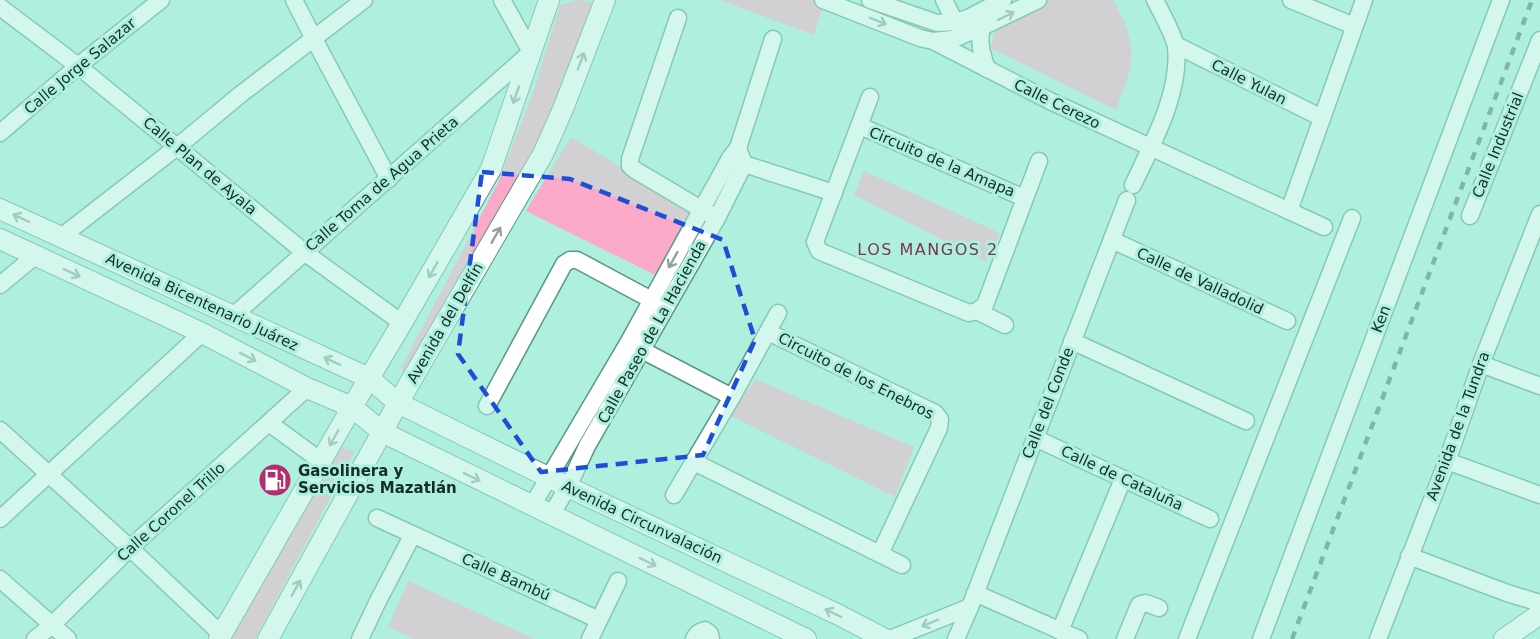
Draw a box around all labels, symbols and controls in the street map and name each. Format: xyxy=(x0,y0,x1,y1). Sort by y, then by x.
one-way arrow xyxy=(996,9,1014,21)
street label: Calle Jorge Salazar xyxy=(20,13,140,118)
one-way arrow xyxy=(868,17,887,28)
one-way arrow xyxy=(577,52,588,71)
street label: Calle Yulan xyxy=(1208,55,1290,109)
street label: Calle Cerezo xyxy=(1011,75,1103,133)
one-way arrow xyxy=(510,85,521,104)
street label: Calle Industrial xyxy=(1469,90,1527,200)
street label: Calle Plan de Ayala xyxy=(139,113,261,219)
street label: Calle Toma de Agua Prieta xyxy=(302,113,462,255)
street label: Circuito de la Amapa xyxy=(866,123,1018,201)
one-way arrow xyxy=(13,212,31,224)
one-way arrow xyxy=(490,227,502,244)
street label: Calle Paseo de La Hacienda xyxy=(594,237,710,427)
district label: LOS MANGOS 2 xyxy=(857,240,999,259)
street label: Calle de Valladolid xyxy=(1134,244,1266,318)
street label: Avenida Bicentenario Juárez xyxy=(103,249,301,355)
one-way arrow xyxy=(667,251,678,269)
street label: Avenida del Delfín xyxy=(403,260,487,386)
one-way arrow xyxy=(427,261,439,278)
one-way arrow xyxy=(62,268,80,280)
street label: Ken xyxy=(1368,303,1394,335)
street label: Circuito de los Enebros xyxy=(775,329,937,423)
street label: Calle del Conde xyxy=(1019,345,1077,461)
street label: Avenida de la Tundra xyxy=(1423,349,1493,503)
one-way arrow xyxy=(239,351,256,363)
one-way arrow xyxy=(323,355,341,366)
one-way arrow xyxy=(328,429,340,446)
street label: Calle de Cataluña xyxy=(1058,442,1186,514)
street label: Calle Coronel Trillo xyxy=(113,459,229,565)
fuel station icon: Gasolinera y Servicios Mazatlán xyxy=(257,462,293,498)
place label: Gasolinera y Servicios Mazatlán xyxy=(298,462,457,497)
one-way arrow xyxy=(463,471,481,483)
street label: Avenida Circunvalación xyxy=(559,477,725,567)
street label: Calle Bambú xyxy=(459,549,553,605)
one-way arrow xyxy=(638,557,656,569)
one-way arrow xyxy=(290,580,302,597)
one-way arrow xyxy=(824,606,842,618)
one-way arrow xyxy=(921,618,940,629)

